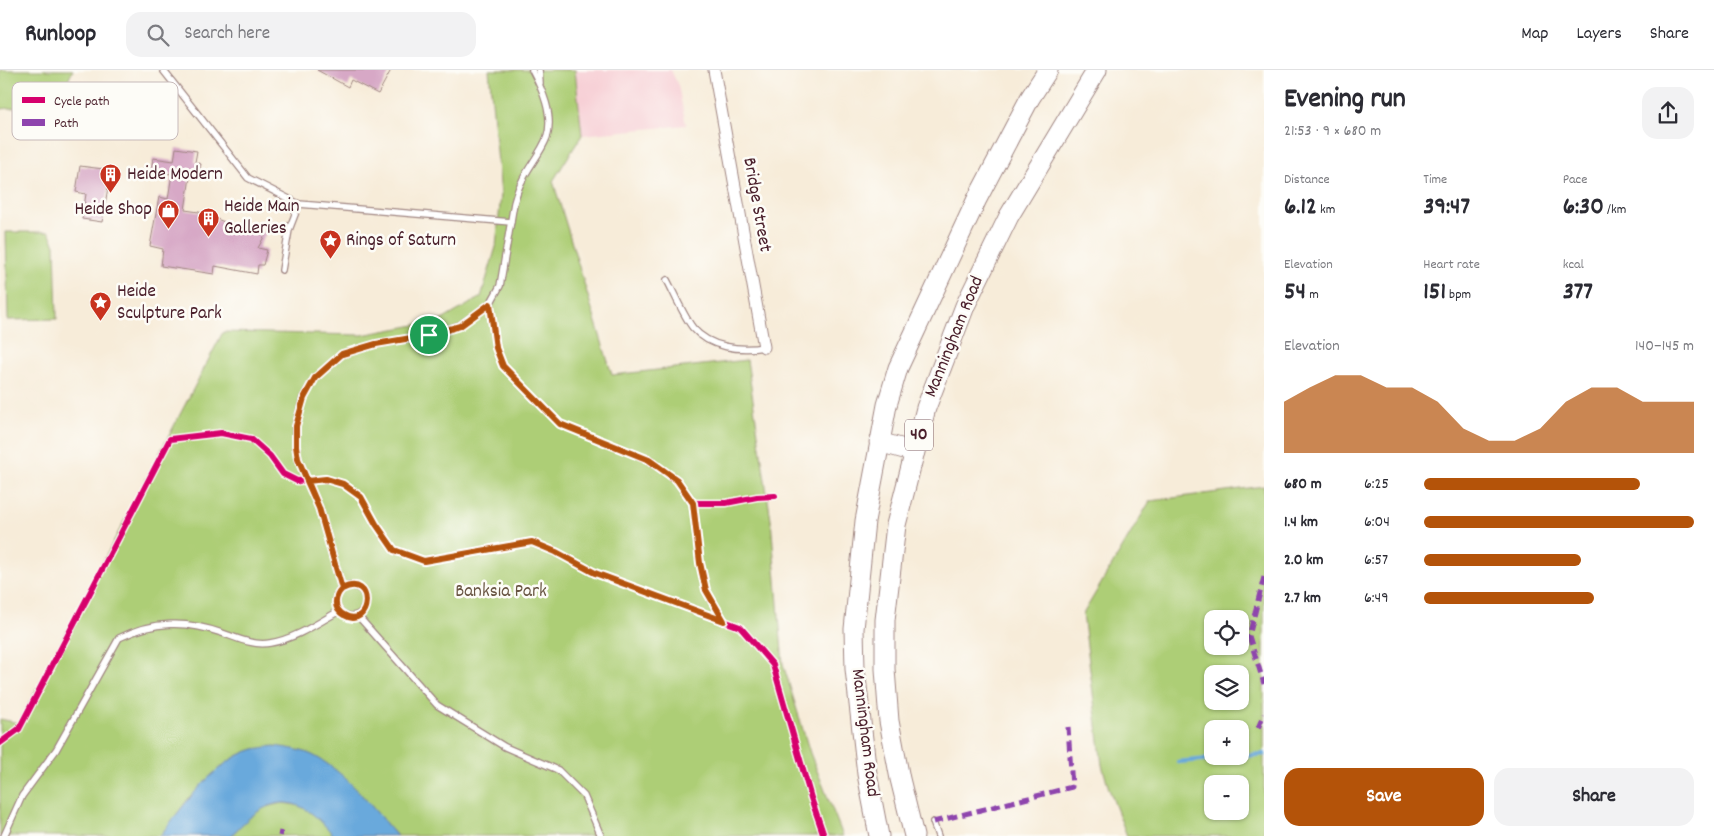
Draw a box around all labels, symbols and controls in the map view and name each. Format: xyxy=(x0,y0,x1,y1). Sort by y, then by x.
search box xyxy=(126,12,476,57)
text: Runloop xyxy=(25,18,96,52)
icon: search xyxy=(144,21,172,49)
text: Search here xyxy=(184,21,270,48)
text: Map xyxy=(1521,22,1548,47)
text: Layers xyxy=(1576,22,1622,47)
text: Share xyxy=(1650,22,1689,47)
text: Evening run xyxy=(1284,81,1406,121)
legend xyxy=(12,82,178,140)
button: share xyxy=(1642,87,1694,139)
text: Cycle path xyxy=(54,92,110,112)
text: Path xyxy=(54,114,79,134)
text: 21:53 · 9 × 680 m xyxy=(1284,120,1381,143)
street label: Bridge Street xyxy=(734,156,778,254)
place label: Heide Modern xyxy=(127,162,223,189)
building icon: Heide Modern xyxy=(99,163,123,194)
text: Distance xyxy=(1284,170,1330,190)
text: Time xyxy=(1423,170,1447,190)
text: Pace xyxy=(1563,170,1587,190)
text: 6.12 xyxy=(1284,190,1317,226)
text: 39:47 xyxy=(1423,190,1470,226)
text: 6:30 xyxy=(1563,190,1604,226)
place label: Heide Main Galleries xyxy=(224,194,300,243)
place label: Heide Shop xyxy=(75,197,152,224)
shop icon: Heide Shop xyxy=(156,198,180,229)
text: km xyxy=(1317,200,1335,220)
text: /km xyxy=(1604,200,1626,220)
building icon: Heide Main Galleries xyxy=(196,206,220,237)
place label: Rings of Saturn xyxy=(346,228,456,255)
place icon: Rings of Saturn xyxy=(318,229,342,260)
text: Elevation xyxy=(1284,255,1333,275)
text: Heart rate xyxy=(1423,255,1480,275)
text: kcal xyxy=(1563,255,1584,275)
street label: Manningham Road xyxy=(918,272,992,402)
text: 54 xyxy=(1284,275,1306,311)
text: 151 xyxy=(1423,275,1446,311)
text: 377 xyxy=(1563,275,1593,311)
place label: Heide Sculpture Park xyxy=(117,279,222,328)
text: m xyxy=(1306,285,1319,305)
text: bpm xyxy=(1446,285,1471,305)
place icon: Heide Sculpture Park xyxy=(89,291,113,322)
pin xyxy=(408,314,450,356)
icon: arrive xyxy=(415,321,443,349)
text: Elevation xyxy=(1284,335,1340,358)
text: 140–145 m xyxy=(1635,335,1694,358)
road number: 40 xyxy=(905,420,933,450)
text: 680 m xyxy=(1284,473,1322,496)
text: 6:25 xyxy=(1364,473,1389,496)
text: 1.4 km xyxy=(1284,511,1318,534)
text: 6:04 xyxy=(1364,511,1390,534)
text: 2.0 km xyxy=(1284,549,1324,572)
text: 6:57 xyxy=(1364,549,1388,572)
park label: Banksia Park xyxy=(455,579,547,606)
text: 2.7 km xyxy=(1284,587,1321,610)
text: 6:49 xyxy=(1364,587,1388,610)
map controls xyxy=(1204,610,1249,820)
button: locate xyxy=(1204,610,1249,655)
button: layers xyxy=(1204,665,1249,710)
street label: Manningham Road xyxy=(843,667,885,799)
button: + xyxy=(1204,720,1249,765)
button: Save xyxy=(1284,768,1484,826)
button: Share xyxy=(1494,768,1694,826)
button: − xyxy=(1204,775,1249,820)

